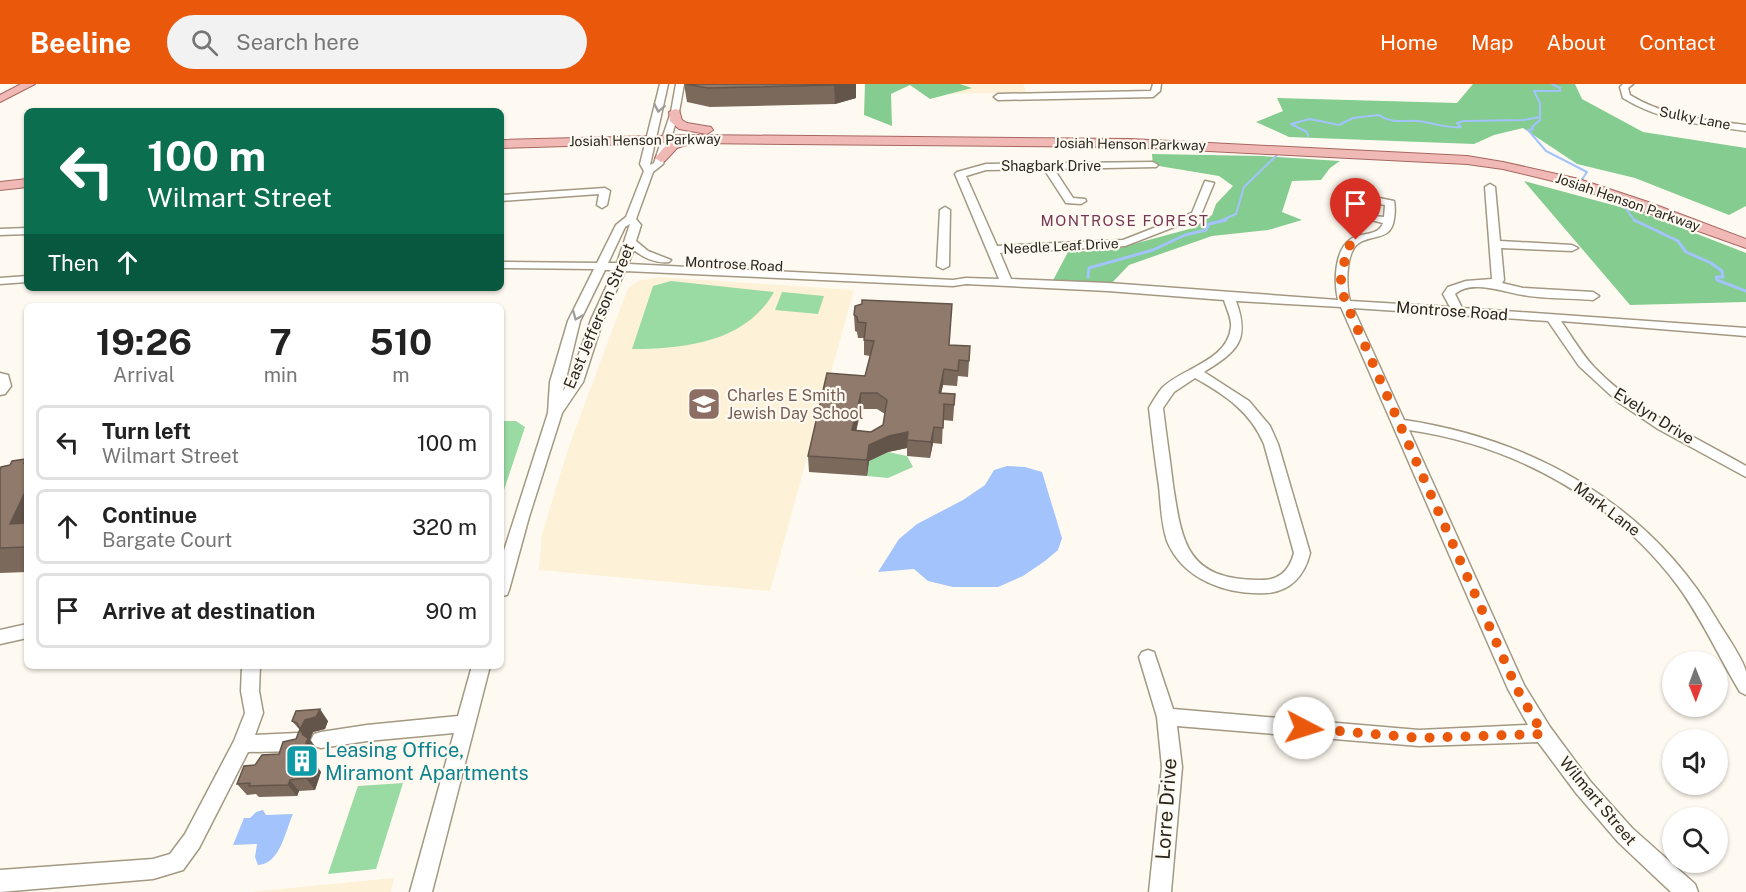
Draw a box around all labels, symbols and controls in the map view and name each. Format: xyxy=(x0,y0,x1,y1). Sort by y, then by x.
search box xyxy=(167,15,587,69)
text: Beeline xyxy=(30,26,131,59)
icon: search xyxy=(188,26,221,59)
text: Search here xyxy=(236,29,360,55)
text: Home xyxy=(1380,30,1438,55)
text: Map xyxy=(1471,30,1514,55)
text: About xyxy=(1547,30,1606,55)
text: Contact xyxy=(1639,30,1716,55)
one-way arrow xyxy=(653,103,666,113)
street label: Sulky Lane xyxy=(1658,103,1732,133)
text: 100 m xyxy=(147,131,266,180)
street label: Josiah Henson Parkway xyxy=(569,131,722,149)
icon: left xyxy=(48,132,126,210)
street label: Josiah Henson Parkway xyxy=(1054,135,1207,153)
street label: Shagbark Drive xyxy=(1001,158,1101,174)
street label: Josiah Henson Parkway xyxy=(1554,170,1703,234)
pin xyxy=(1330,178,1381,240)
text: Wilmart Street xyxy=(147,181,332,213)
icon: arrive xyxy=(1339,187,1372,220)
district label: MONTROSE FOREST xyxy=(1040,212,1210,229)
street label: Needle Leaf Drive xyxy=(1003,235,1119,257)
street label: East Jefferson Street xyxy=(560,240,638,392)
icon: ahead xyxy=(111,246,144,279)
text: Then xyxy=(48,250,99,276)
street label: Montrose Road xyxy=(685,253,783,275)
street label: Montrose Road xyxy=(1395,298,1509,324)
one-way arrow xyxy=(572,310,584,321)
text: 19:26 xyxy=(96,321,192,363)
text: 7 xyxy=(269,321,292,363)
text: 510 xyxy=(369,321,432,363)
text: Arrival xyxy=(113,363,175,387)
text: min xyxy=(264,363,298,387)
text: m xyxy=(392,363,409,387)
street label: Evelyn Drive xyxy=(1610,384,1698,448)
school or university icon: Charles E Smith Jewish Day School xyxy=(686,386,722,422)
place label: Charles E Smith Jewish Day School xyxy=(727,386,864,423)
text: Turn left xyxy=(102,418,191,444)
icon: left xyxy=(51,426,84,459)
text: 100 m xyxy=(417,430,477,456)
text: Wilmart Street xyxy=(102,444,239,468)
street label: Mark Lane xyxy=(1570,478,1644,540)
text: Continue xyxy=(102,502,197,528)
icon: ahead xyxy=(51,510,84,543)
text: 320 m xyxy=(412,514,477,540)
text: Bargate Court xyxy=(102,528,232,552)
icon: arrive xyxy=(51,594,84,627)
text: Arrive at destination xyxy=(102,598,315,624)
text: 90 m xyxy=(426,598,477,624)
north arrow xyxy=(1662,651,1728,717)
map controls xyxy=(1662,651,1728,873)
position arrow xyxy=(1272,696,1336,760)
button: sound xyxy=(1662,729,1728,795)
place label: Leasing Office, Miramont Apartments xyxy=(325,738,529,785)
building icon: Leasing Office, Miramont Apartments xyxy=(284,743,320,779)
street label: Wilmart Street xyxy=(1555,753,1641,849)
street label: Lorre Drive xyxy=(1150,757,1182,861)
button: search xyxy=(1662,807,1728,873)

